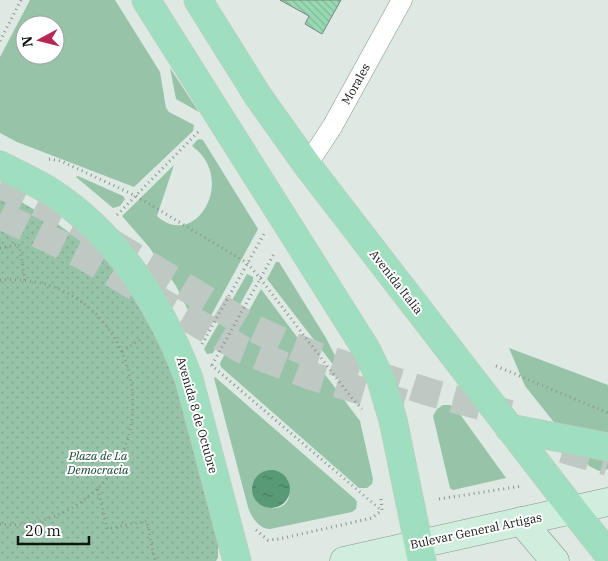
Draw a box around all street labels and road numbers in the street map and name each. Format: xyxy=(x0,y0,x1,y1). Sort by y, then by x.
street label: Morales xyxy=(338,60,373,107)
street label: Avenida Italia xyxy=(367,246,426,317)
street label: Avenida 8 de Octubre xyxy=(174,355,221,475)
street label: Bulevar General Artigas xyxy=(409,509,543,552)

